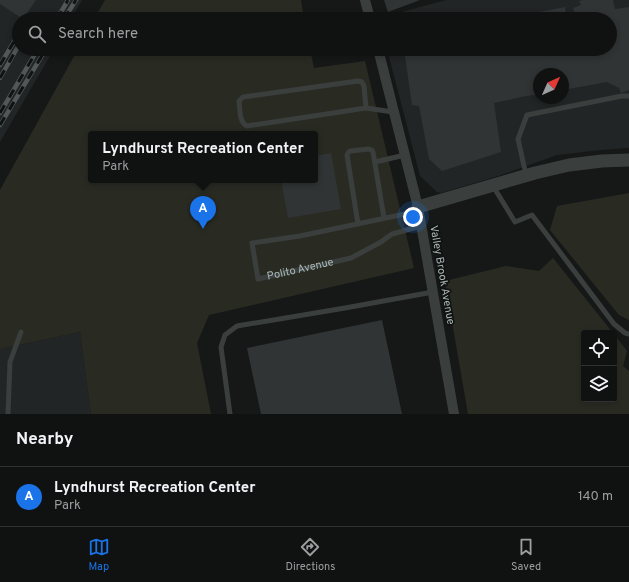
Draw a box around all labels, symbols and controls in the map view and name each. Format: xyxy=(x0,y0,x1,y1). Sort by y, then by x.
search box xyxy=(12,12,617,56)
icon: search xyxy=(26,23,48,45)
text: Search here xyxy=(58,25,138,44)
north arrow xyxy=(533,68,569,104)
popup xyxy=(88,131,318,183)
text: Lyndhurst Recreation Center xyxy=(102,140,304,159)
text: Park xyxy=(102,159,129,175)
pin: A xyxy=(190,196,216,229)
your location xyxy=(403,207,423,227)
street label: Valley Brook Avenue xyxy=(426,224,458,326)
street label: Polito Avenue xyxy=(266,255,335,284)
map controls xyxy=(581,330,617,402)
button: locate xyxy=(581,330,617,366)
button: layers xyxy=(581,366,617,402)
text: Nearby xyxy=(16,429,73,451)
text: Lyndhurst Recreation Center xyxy=(54,479,255,498)
text: A xyxy=(24,489,34,505)
text: 140 m xyxy=(578,489,613,505)
text: Park xyxy=(54,498,81,514)
tab: Map xyxy=(88,536,110,574)
tab: Directions xyxy=(285,536,335,574)
tab: Saved xyxy=(511,536,541,574)

